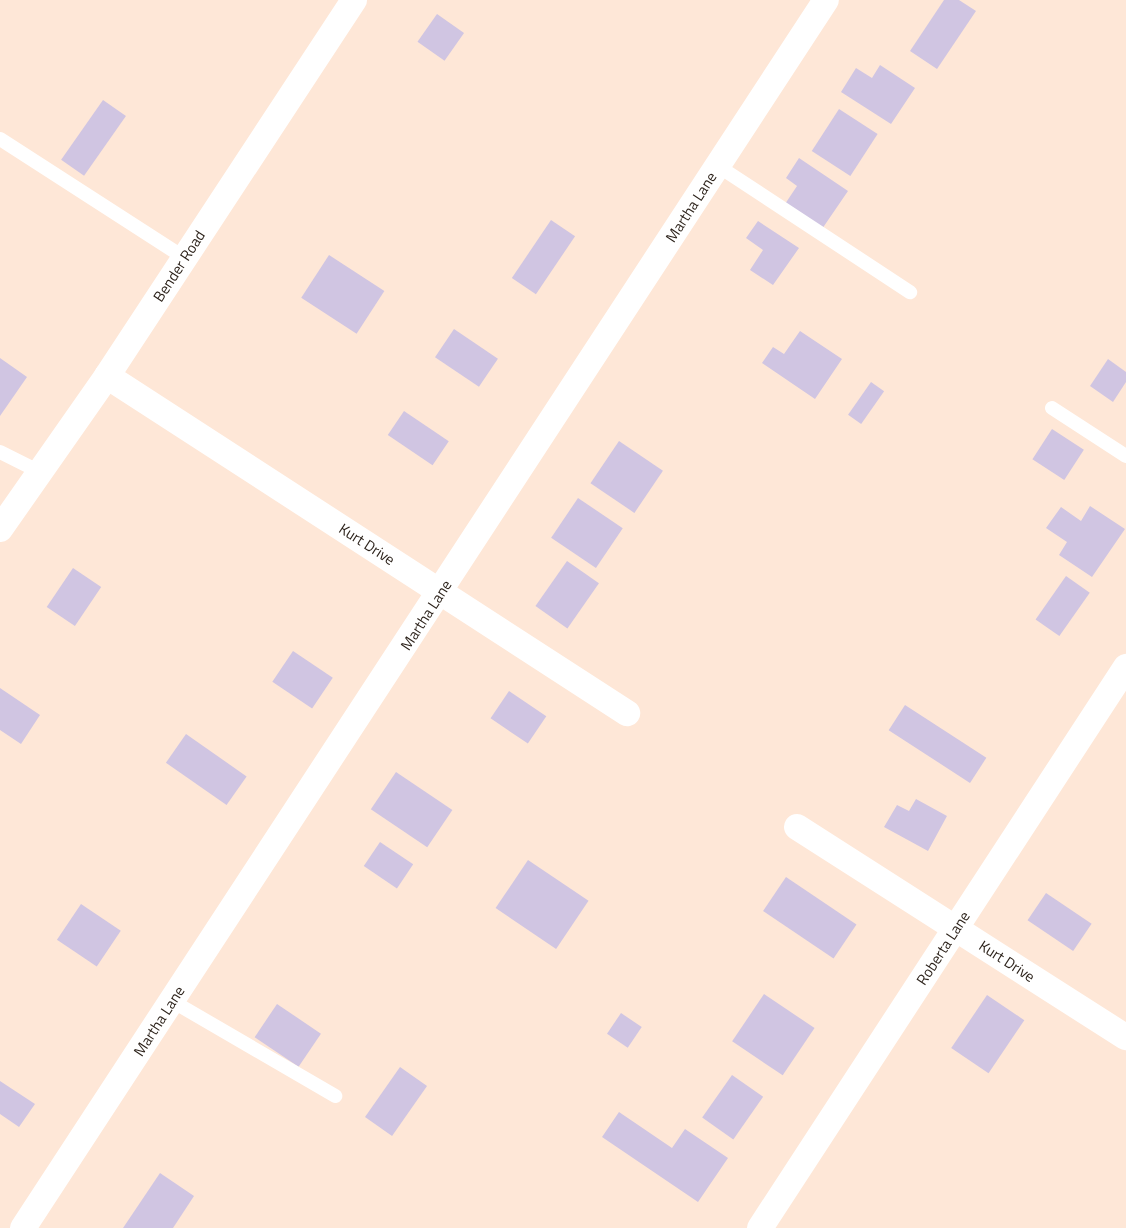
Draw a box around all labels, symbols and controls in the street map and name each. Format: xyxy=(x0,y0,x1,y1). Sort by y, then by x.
street label: Martha Lane xyxy=(662,169,720,245)
street label: Bender Road xyxy=(149,227,209,305)
street label: Kurt Drive xyxy=(336,519,398,569)
street label: Martha Lane xyxy=(397,577,455,653)
street label: Roberta Lane xyxy=(913,908,973,988)
street label: Kurt Drive xyxy=(976,936,1038,986)
street label: Martha Lane xyxy=(130,983,188,1059)

